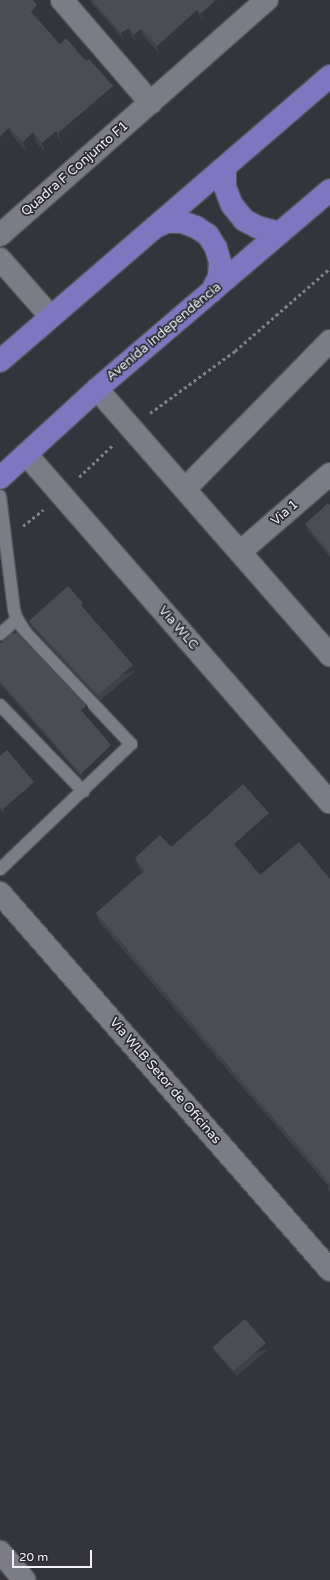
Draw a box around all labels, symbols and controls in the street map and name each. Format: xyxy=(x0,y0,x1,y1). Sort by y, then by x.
street label: Quadra F Conjunto F1 xyxy=(18,118,132,220)
street label: Avenida Independência xyxy=(103,279,225,385)
street label: Via 1 xyxy=(268,497,302,529)
street label: Via WLC xyxy=(155,603,201,653)
street label: Via WLB Setor de Oficinas xyxy=(106,1015,224,1147)
scale bar xyxy=(14,1542,94,1568)
text: 20 m xyxy=(19,1550,48,1564)

